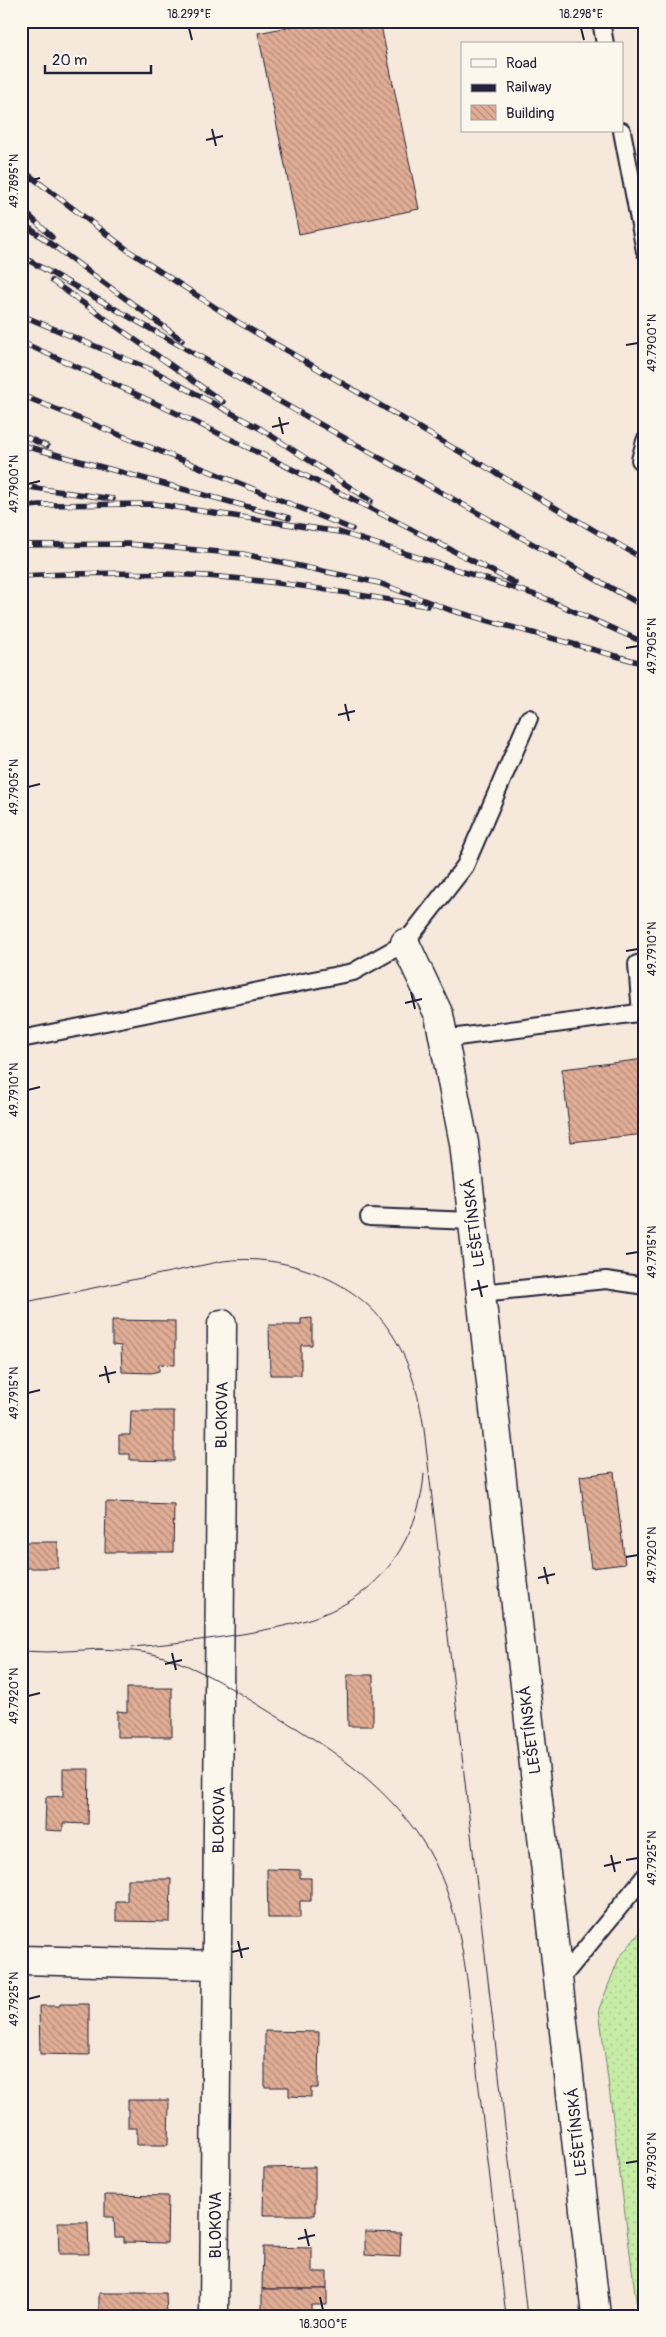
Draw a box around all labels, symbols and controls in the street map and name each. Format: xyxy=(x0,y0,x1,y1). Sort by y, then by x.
text: 18.299°E xyxy=(167,7,211,22)
text: 18.298°E xyxy=(559,7,603,22)
scale bar xyxy=(45,42,151,74)
legend xyxy=(461,42,624,132)
text: 20 m xyxy=(52,51,87,70)
text: Road xyxy=(506,54,537,73)
text: Railway xyxy=(506,78,552,97)
text: Building xyxy=(506,104,554,123)
text: 49.7895°N xyxy=(7,154,22,208)
text: 49.7900°N xyxy=(645,314,660,372)
text: 49.7900°N xyxy=(7,455,22,513)
text: 49.7905°N xyxy=(645,618,660,674)
text: 49.7905°N xyxy=(7,759,22,815)
text: 49.7910°N xyxy=(645,922,660,976)
text: 49.7910°N xyxy=(7,1063,22,1117)
street label: LEŠETÍNSKÁ xyxy=(458,1177,489,1268)
text: 49.7915°N xyxy=(645,1226,660,1278)
text: 49.7915°N xyxy=(7,1367,22,1419)
street label: BLOKOVA xyxy=(211,1381,233,1449)
text: 49.7920°N xyxy=(645,1527,660,1583)
text: 49.7920°N xyxy=(7,1668,22,1724)
street label: LEŠETÍNSKÁ xyxy=(514,1684,545,1775)
street label: BLOKOVA xyxy=(208,1786,230,1854)
text: 49.7925°N xyxy=(645,1831,660,1885)
text: 49.7925°N xyxy=(7,1972,22,2026)
street label: LEŠETÍNSKÁ xyxy=(561,2087,592,2177)
text: 49.7930°N xyxy=(645,2133,660,2189)
street label: BLOKOVA xyxy=(206,2192,226,2258)
text: 18.300°E xyxy=(299,2317,347,2332)

